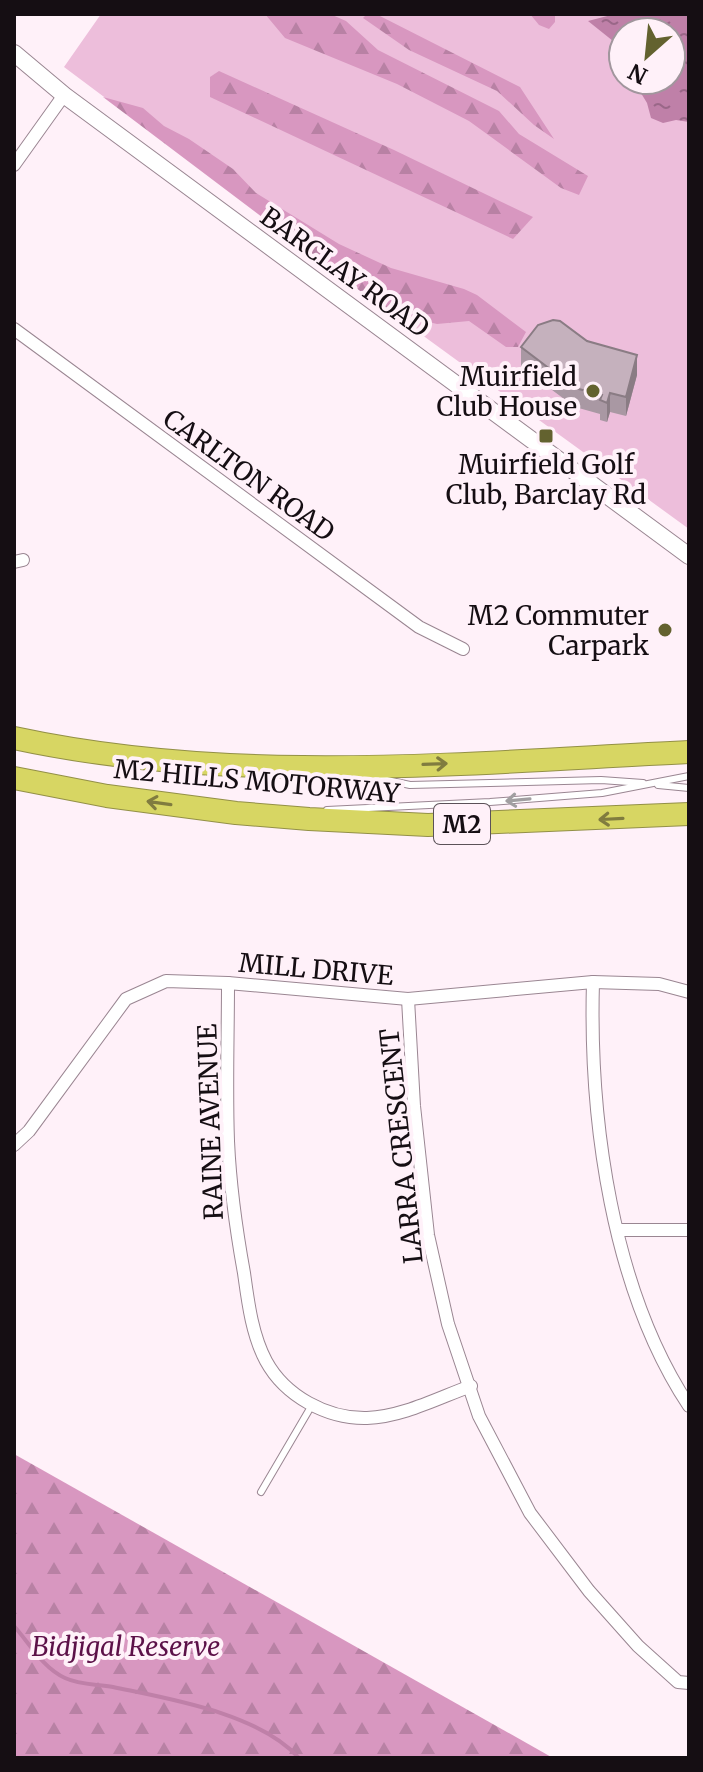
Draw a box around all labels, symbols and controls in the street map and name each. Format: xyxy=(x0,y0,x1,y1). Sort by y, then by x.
north arrow xyxy=(607,16,687,96)
text: N xyxy=(623,57,652,90)
street label: BARCLAY ROAD xyxy=(254,200,436,344)
place label: Muirfield Club House xyxy=(436,360,577,423)
marker: Muirfield Club House xyxy=(584,382,602,400)
street label: CARLTON ROAD xyxy=(157,402,341,548)
marker: Muirfield Golf Club, Barclay Rd xyxy=(537,427,555,445)
place label: Muirfield Golf Club, Barclay Rd xyxy=(446,448,647,511)
place label: M2 Commuter Carpark xyxy=(468,599,650,662)
marker: M2 Commuter Carpark xyxy=(656,621,674,639)
street label: M2 HILLS MOTORWAY xyxy=(113,752,403,810)
one-way arrow xyxy=(421,757,448,772)
one-way arrow xyxy=(505,793,532,808)
one-way arrow xyxy=(146,795,172,810)
road number: M2 xyxy=(434,804,490,844)
one-way arrow xyxy=(598,811,625,826)
street label: MILL DRIVE xyxy=(237,946,395,992)
street label: RAINE AVENUE xyxy=(190,1023,230,1221)
street label: LARRA CRESCENT xyxy=(372,1027,430,1265)
park label: Bidjigal Reserve xyxy=(32,1630,220,1663)

